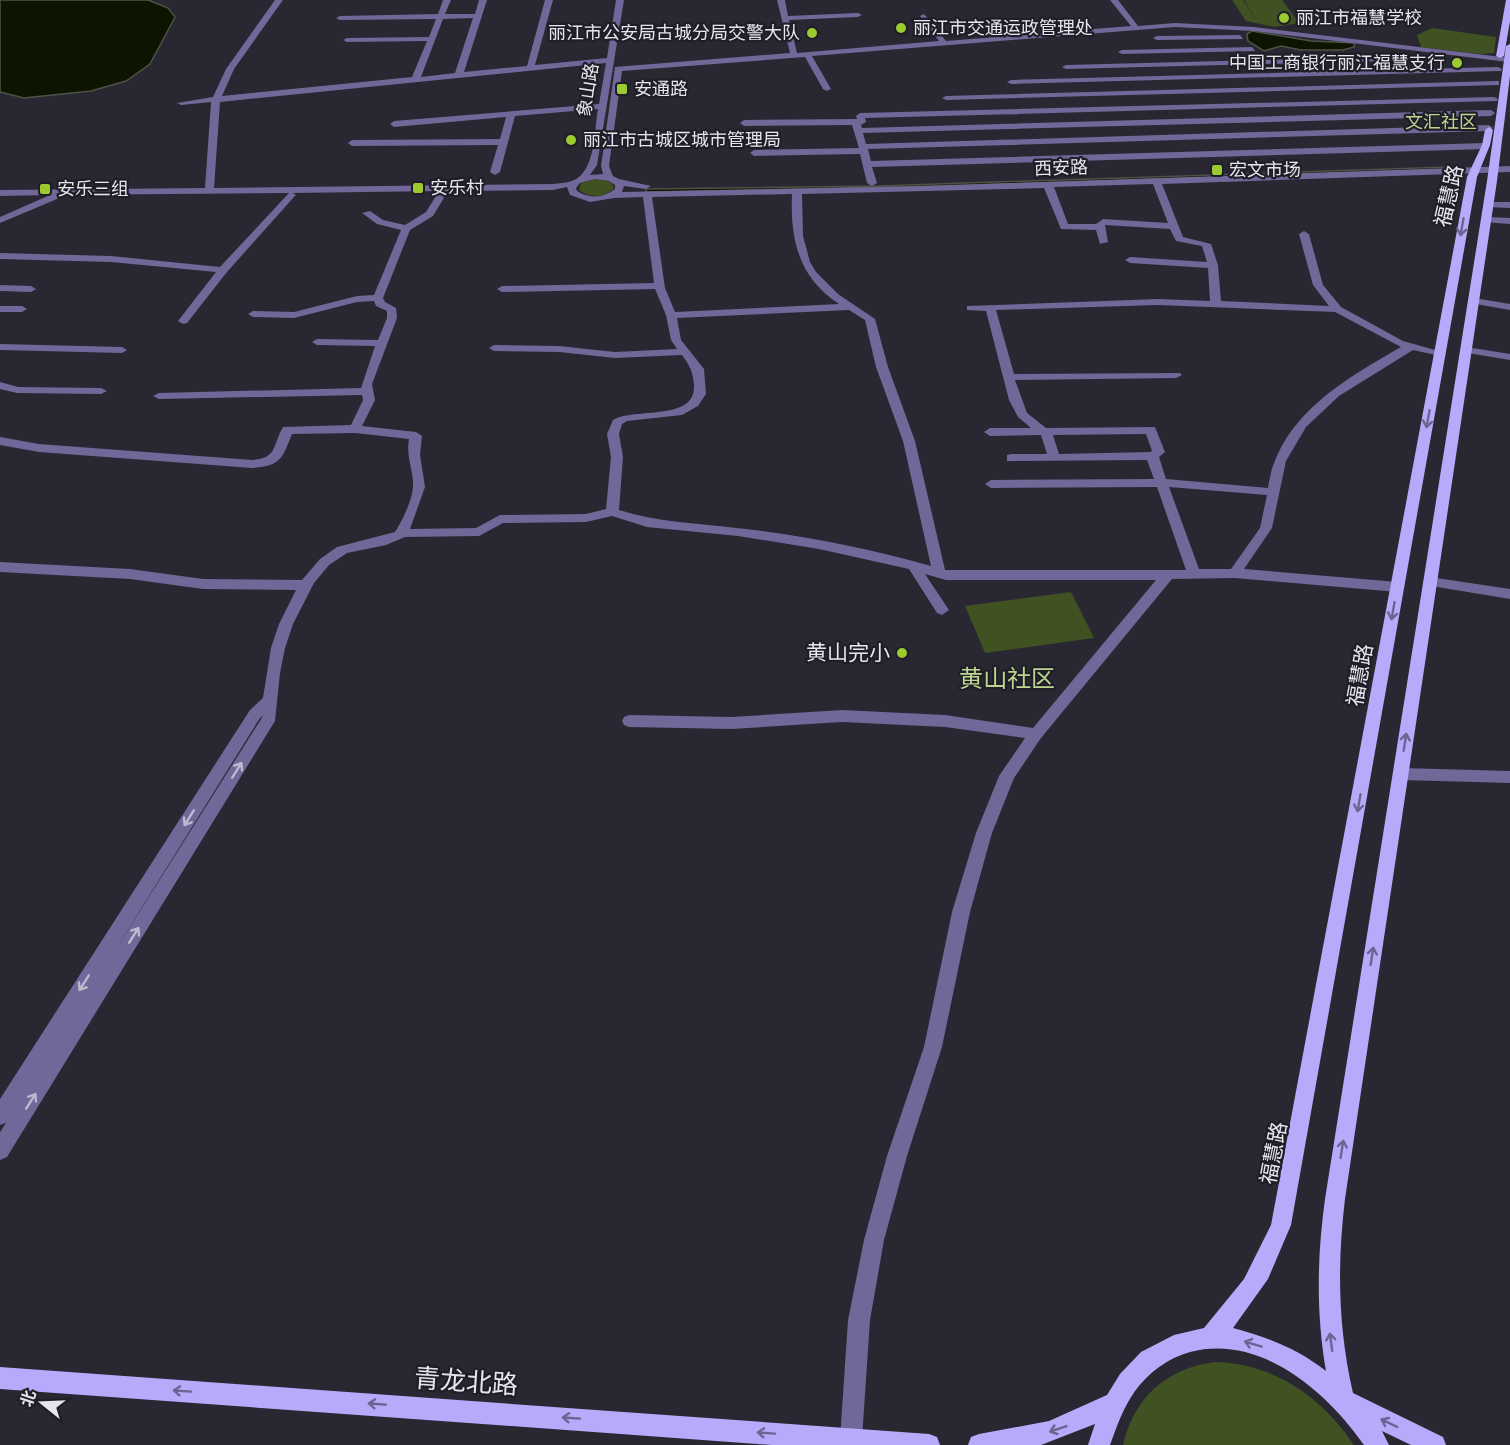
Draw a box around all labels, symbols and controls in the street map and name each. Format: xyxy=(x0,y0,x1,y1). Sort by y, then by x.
place label: 丽江市福慧学校 xyxy=(1296,7,1422,29)
marker: 丽江市福慧学校 xyxy=(1277,11,1291,25)
place label: 丽江市交通运政管理处 xyxy=(913,17,1093,39)
marker: 丽江市交通运政管理处 xyxy=(894,21,908,35)
place label: 丽江市公安局古城分局交警大队 xyxy=(548,22,800,44)
marker: 丽江市公安局古城分局交警大队 xyxy=(805,26,819,40)
place label: 中国工商银行丽江福慧支行 xyxy=(1229,52,1445,74)
marker: 中国工商银行丽江福慧支行 xyxy=(1450,56,1464,70)
street label: 象山路 xyxy=(573,62,603,118)
place label: 安通路 xyxy=(634,78,688,100)
marker: 安通路 xyxy=(615,82,629,96)
district label: 文汇社区 xyxy=(1405,111,1477,133)
place label: 丽江市古城区城市管理局 xyxy=(583,129,781,151)
marker: 丽江市古城区城市管理局 xyxy=(564,133,578,147)
street label: 西安路 xyxy=(1034,156,1088,180)
place label: 宏文市场 xyxy=(1229,159,1301,181)
street label: 福慧路 xyxy=(1429,162,1469,230)
marker: 宏文市场 xyxy=(1210,163,1224,177)
place label: 安乐村 xyxy=(430,177,484,199)
place label: 安乐三组 xyxy=(57,178,129,200)
marker: 安乐村 xyxy=(411,181,425,195)
marker: 安乐三组 xyxy=(38,182,52,196)
one-way arrow xyxy=(1457,217,1468,237)
one-way arrow xyxy=(1422,409,1433,428)
one-way arrow xyxy=(1387,601,1398,620)
place label: 黄山完小 xyxy=(806,640,890,666)
street label: 福慧路 xyxy=(1342,642,1378,708)
marker: 黄山完小 xyxy=(895,646,909,660)
district label: 黄山社区 xyxy=(959,665,1055,693)
one-way arrow xyxy=(1400,733,1411,753)
one-way arrow xyxy=(231,762,243,778)
one-way arrow xyxy=(1353,793,1364,812)
one-way arrow xyxy=(182,809,194,826)
one-way arrow xyxy=(128,927,140,944)
one-way arrow xyxy=(1367,947,1378,966)
one-way arrow xyxy=(78,974,90,991)
one-way arrow xyxy=(25,1093,37,1110)
street label: 福慧路 xyxy=(1255,1120,1293,1186)
one-way arrow xyxy=(1337,1139,1348,1159)
one-way arrow xyxy=(1326,1333,1337,1353)
one-way arrow xyxy=(1244,1338,1263,1349)
street label: 青龙北路 xyxy=(413,1363,519,1401)
north arrow xyxy=(12,1373,72,1433)
one-way arrow xyxy=(173,1385,193,1396)
text: 北 xyxy=(17,1388,40,1409)
one-way arrow xyxy=(367,1399,387,1410)
one-way arrow xyxy=(562,1413,582,1424)
one-way arrow xyxy=(1380,1417,1398,1429)
one-way arrow xyxy=(1049,1424,1068,1435)
one-way arrow xyxy=(756,1427,776,1438)

